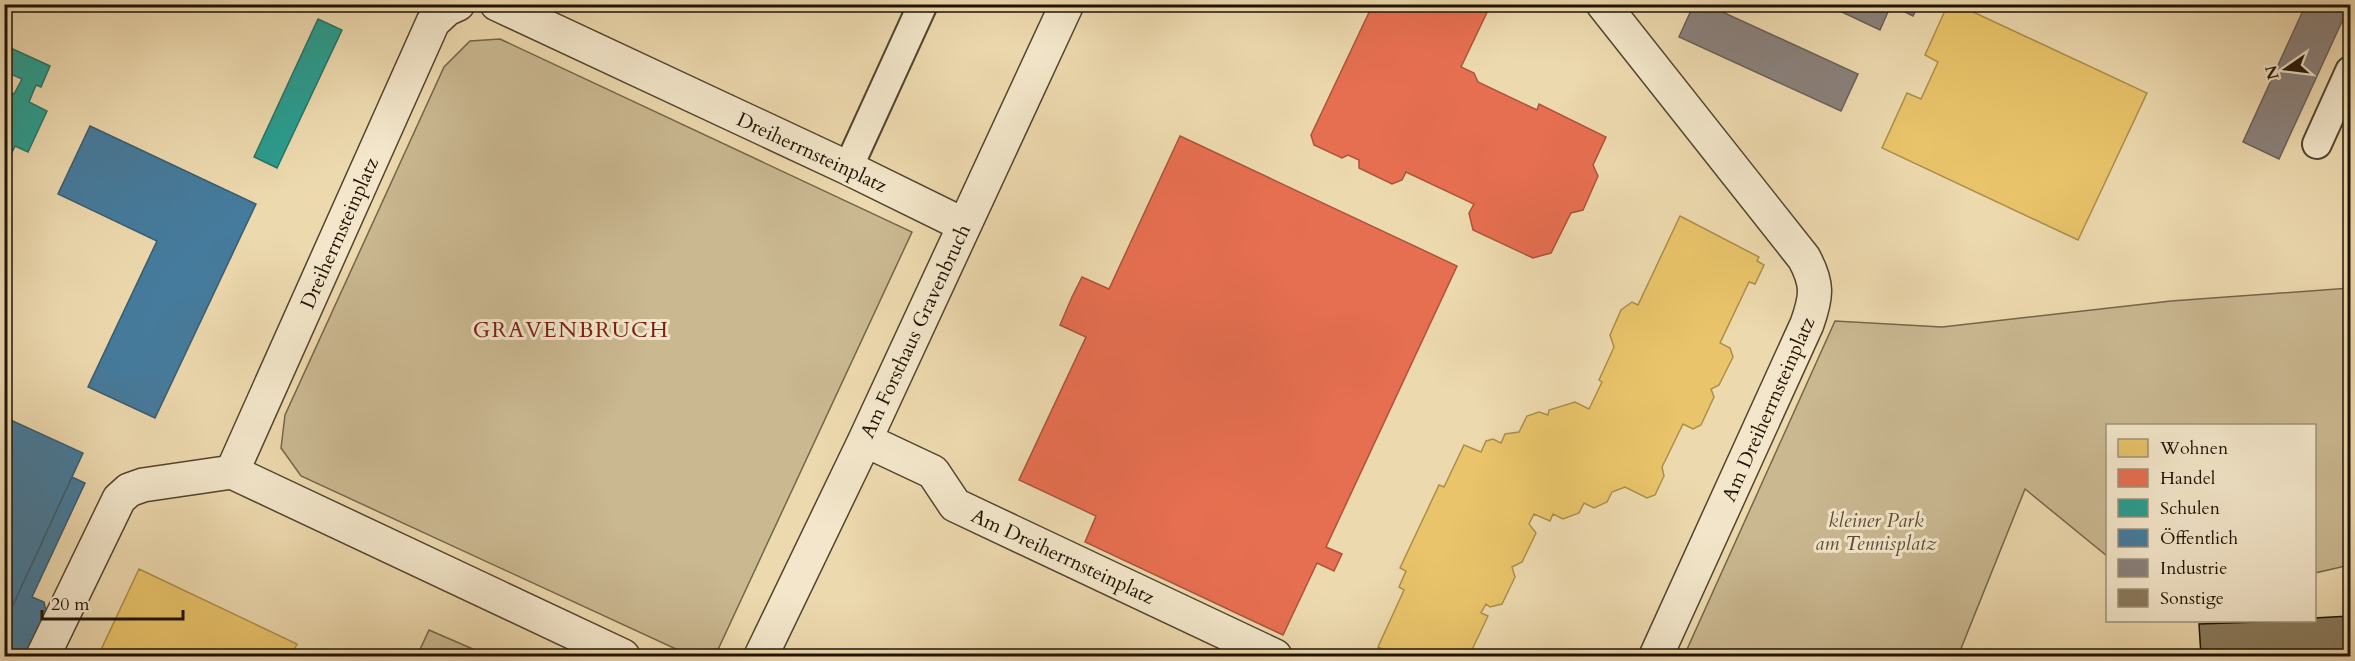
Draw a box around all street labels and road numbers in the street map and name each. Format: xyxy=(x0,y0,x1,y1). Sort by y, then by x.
street label: Dreiherrnsteinplatz xyxy=(732,106,891,199)
street label: Dreiherrnsteinplatz xyxy=(294,153,385,313)
street label: Am Forsthaus Gravenbruch xyxy=(854,220,977,443)
street label: Am Dreiherrnsteinplatz xyxy=(1716,313,1821,506)
street label: Am Dreiherrnsteinplatz xyxy=(967,502,1159,611)

